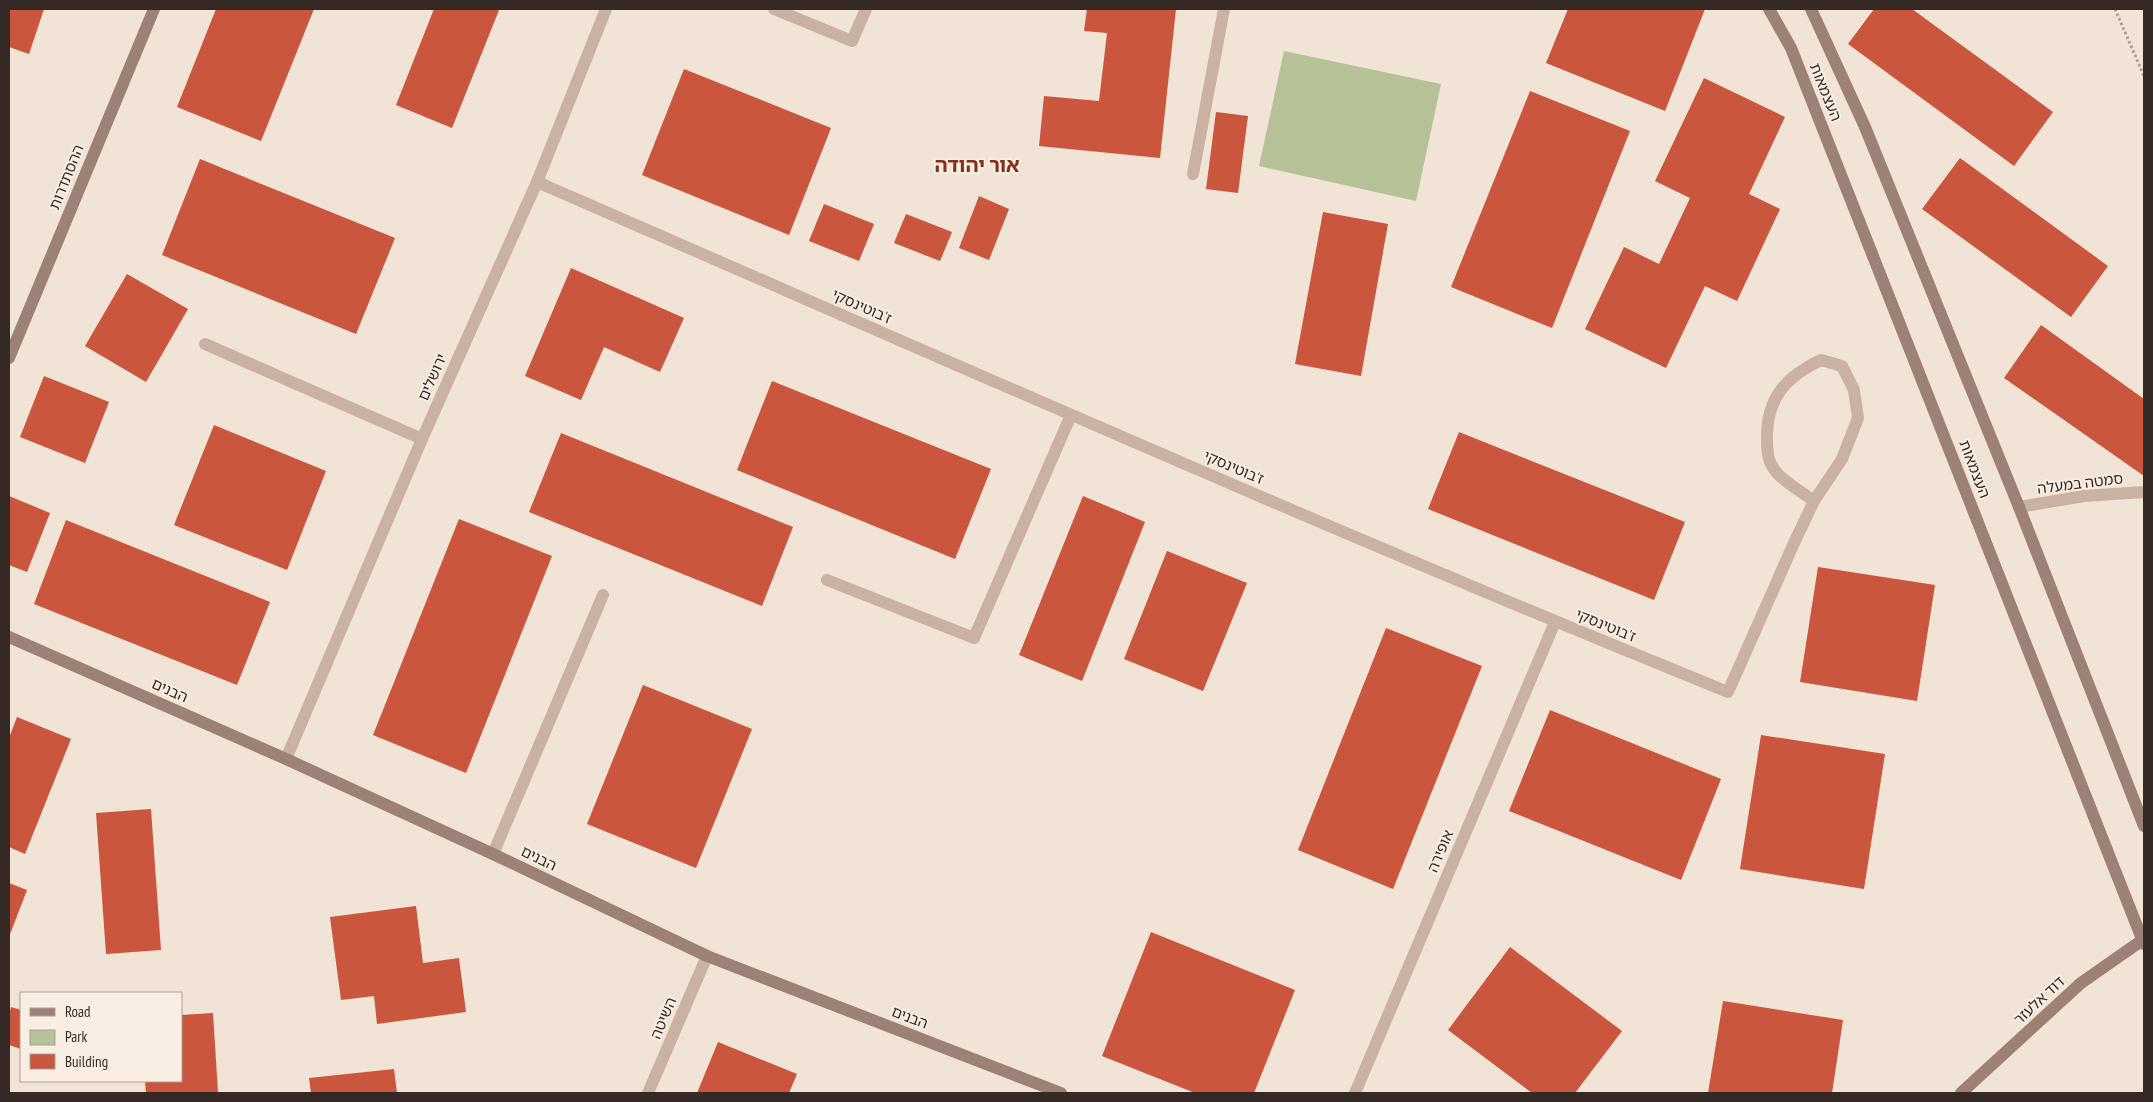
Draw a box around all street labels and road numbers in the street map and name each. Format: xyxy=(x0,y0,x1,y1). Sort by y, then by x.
street label: העצמאות xyxy=(1806,60,1846,124)
street label: ההסתדרות xyxy=(44,142,88,212)
street label: ז'בוטינסקי xyxy=(829,284,895,328)
street label: ירושלים xyxy=(413,351,451,403)
street label: העצמאות xyxy=(1955,437,1995,501)
street label: ז'בוטינסקי xyxy=(1201,446,1267,488)
street label: סמטה במעלה xyxy=(2036,468,2124,498)
street label: ז'בוטינסקי xyxy=(1573,604,1639,646)
street label: הבנים xyxy=(149,674,191,706)
street label: אופירה xyxy=(1423,827,1457,875)
street label: הבנים xyxy=(518,841,560,875)
street label: דוד אלעזר xyxy=(2010,972,2068,1028)
street label: השיטה xyxy=(646,994,680,1042)
street label: הבנים xyxy=(889,1001,931,1033)

